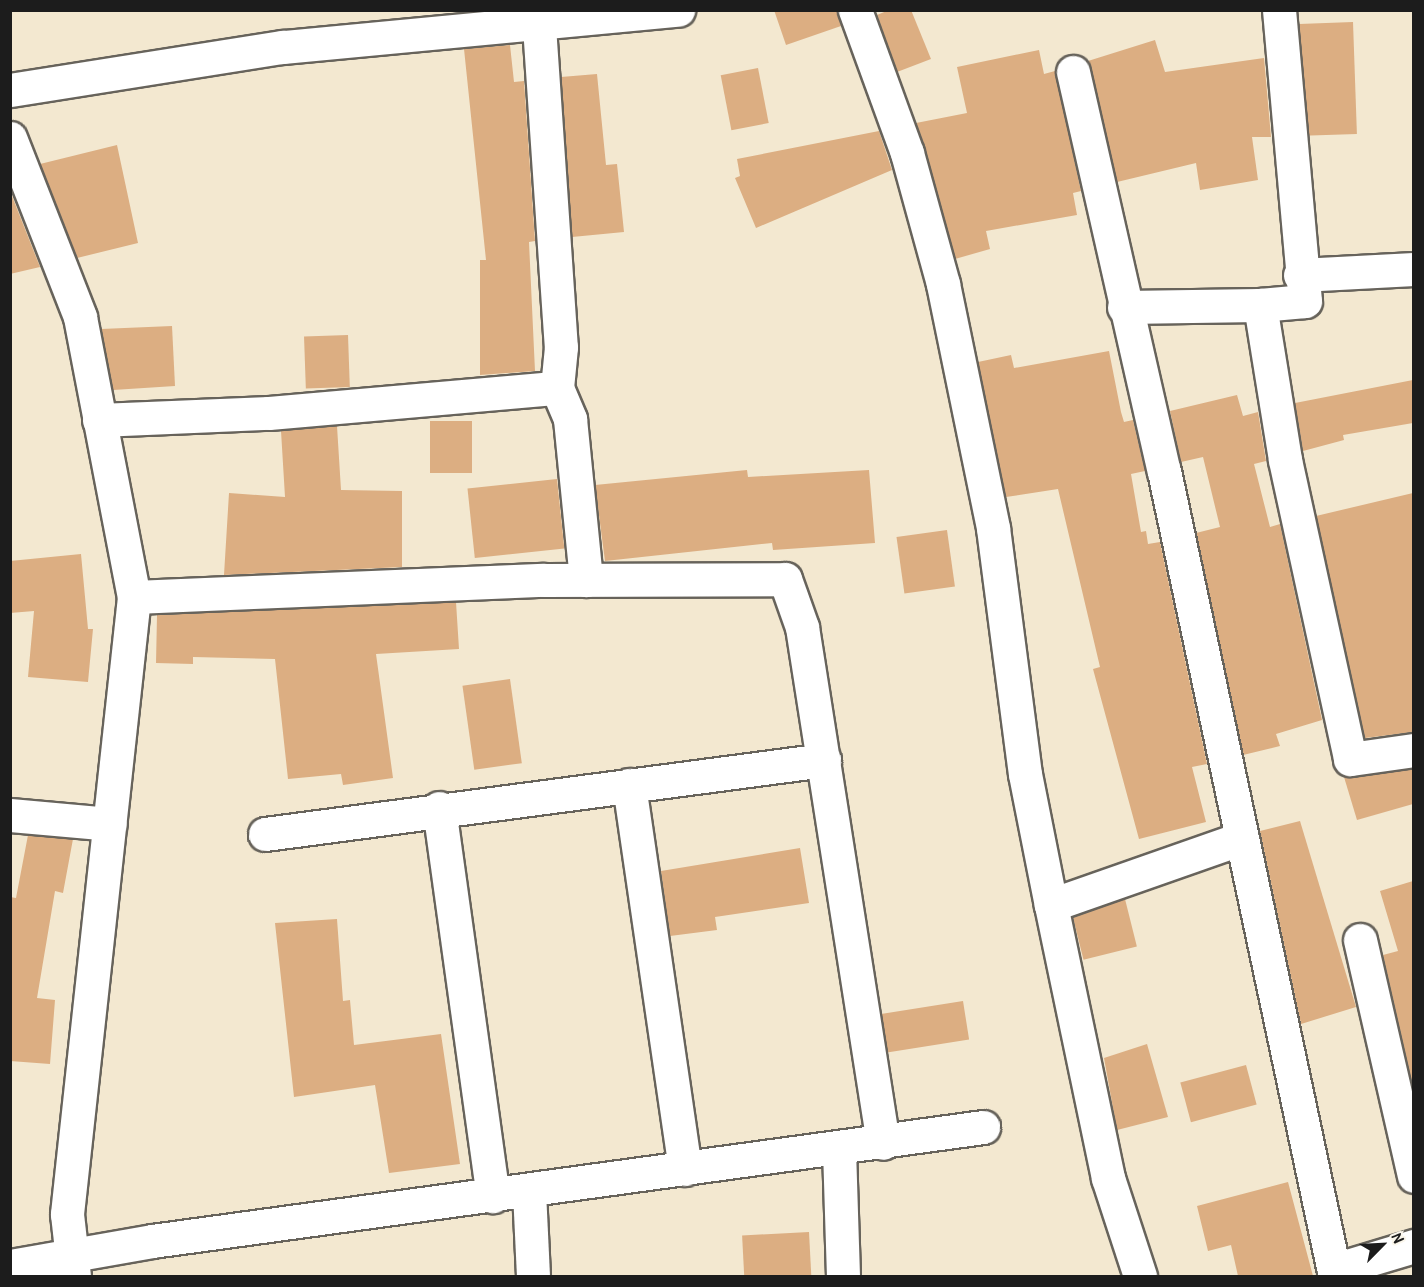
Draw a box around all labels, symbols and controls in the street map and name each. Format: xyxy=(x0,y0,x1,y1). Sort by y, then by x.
north arrow xyxy=(1352,1215,1412,1275)
text: N xyxy=(1387,1229,1410,1246)

